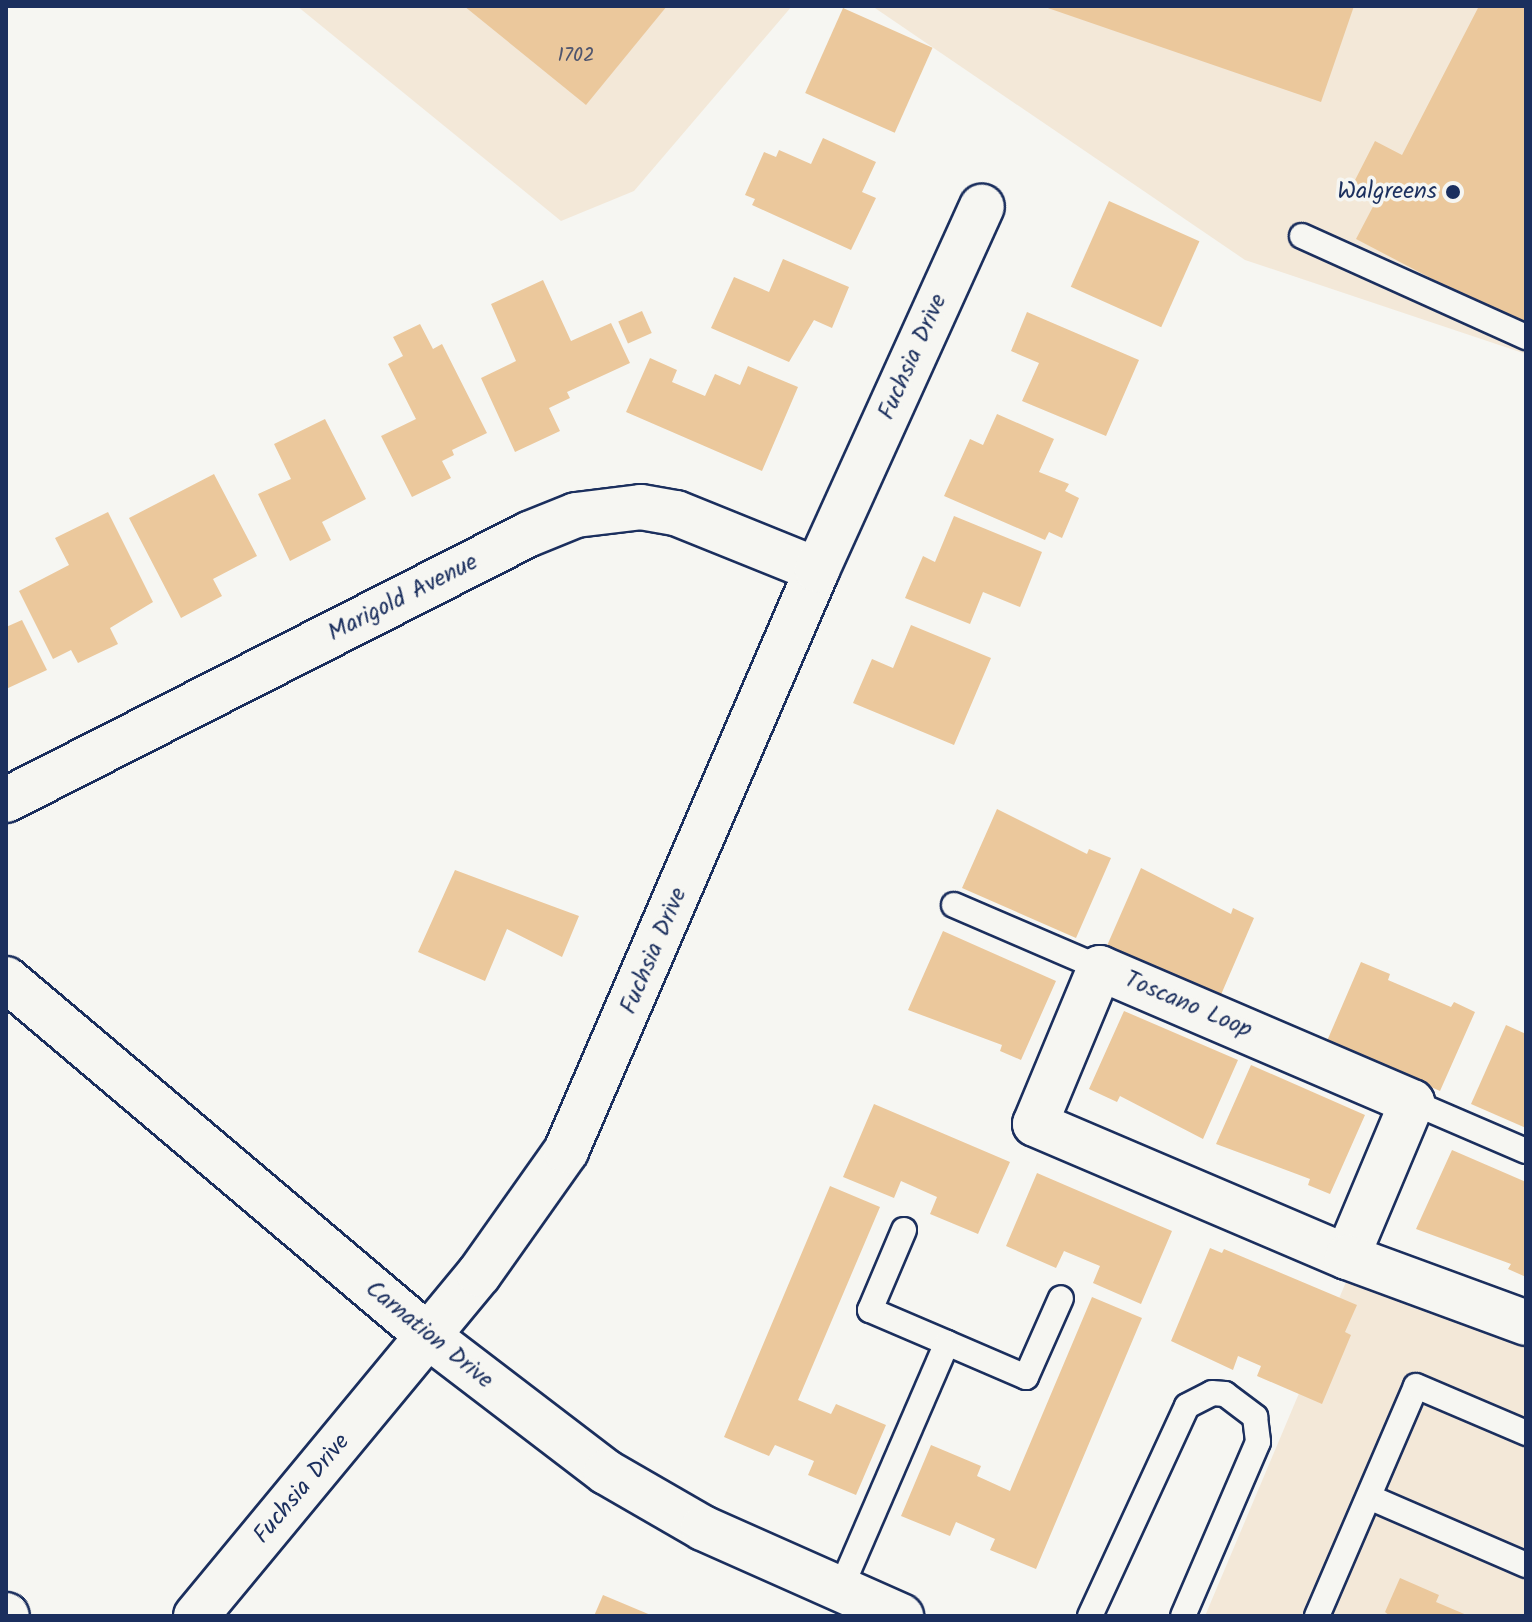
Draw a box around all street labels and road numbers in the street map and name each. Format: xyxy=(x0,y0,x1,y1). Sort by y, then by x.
street label: Fuchsia Drive xyxy=(872,290,954,424)
street label: Marigold Avenue xyxy=(323,548,483,648)
street label: Fuchsia Drive xyxy=(614,883,694,1019)
street label: Toscano Loop xyxy=(1120,965,1256,1045)
street label: Carnation Drive xyxy=(359,1275,499,1395)
street label: Fuchsia Drive xyxy=(248,1428,356,1550)

